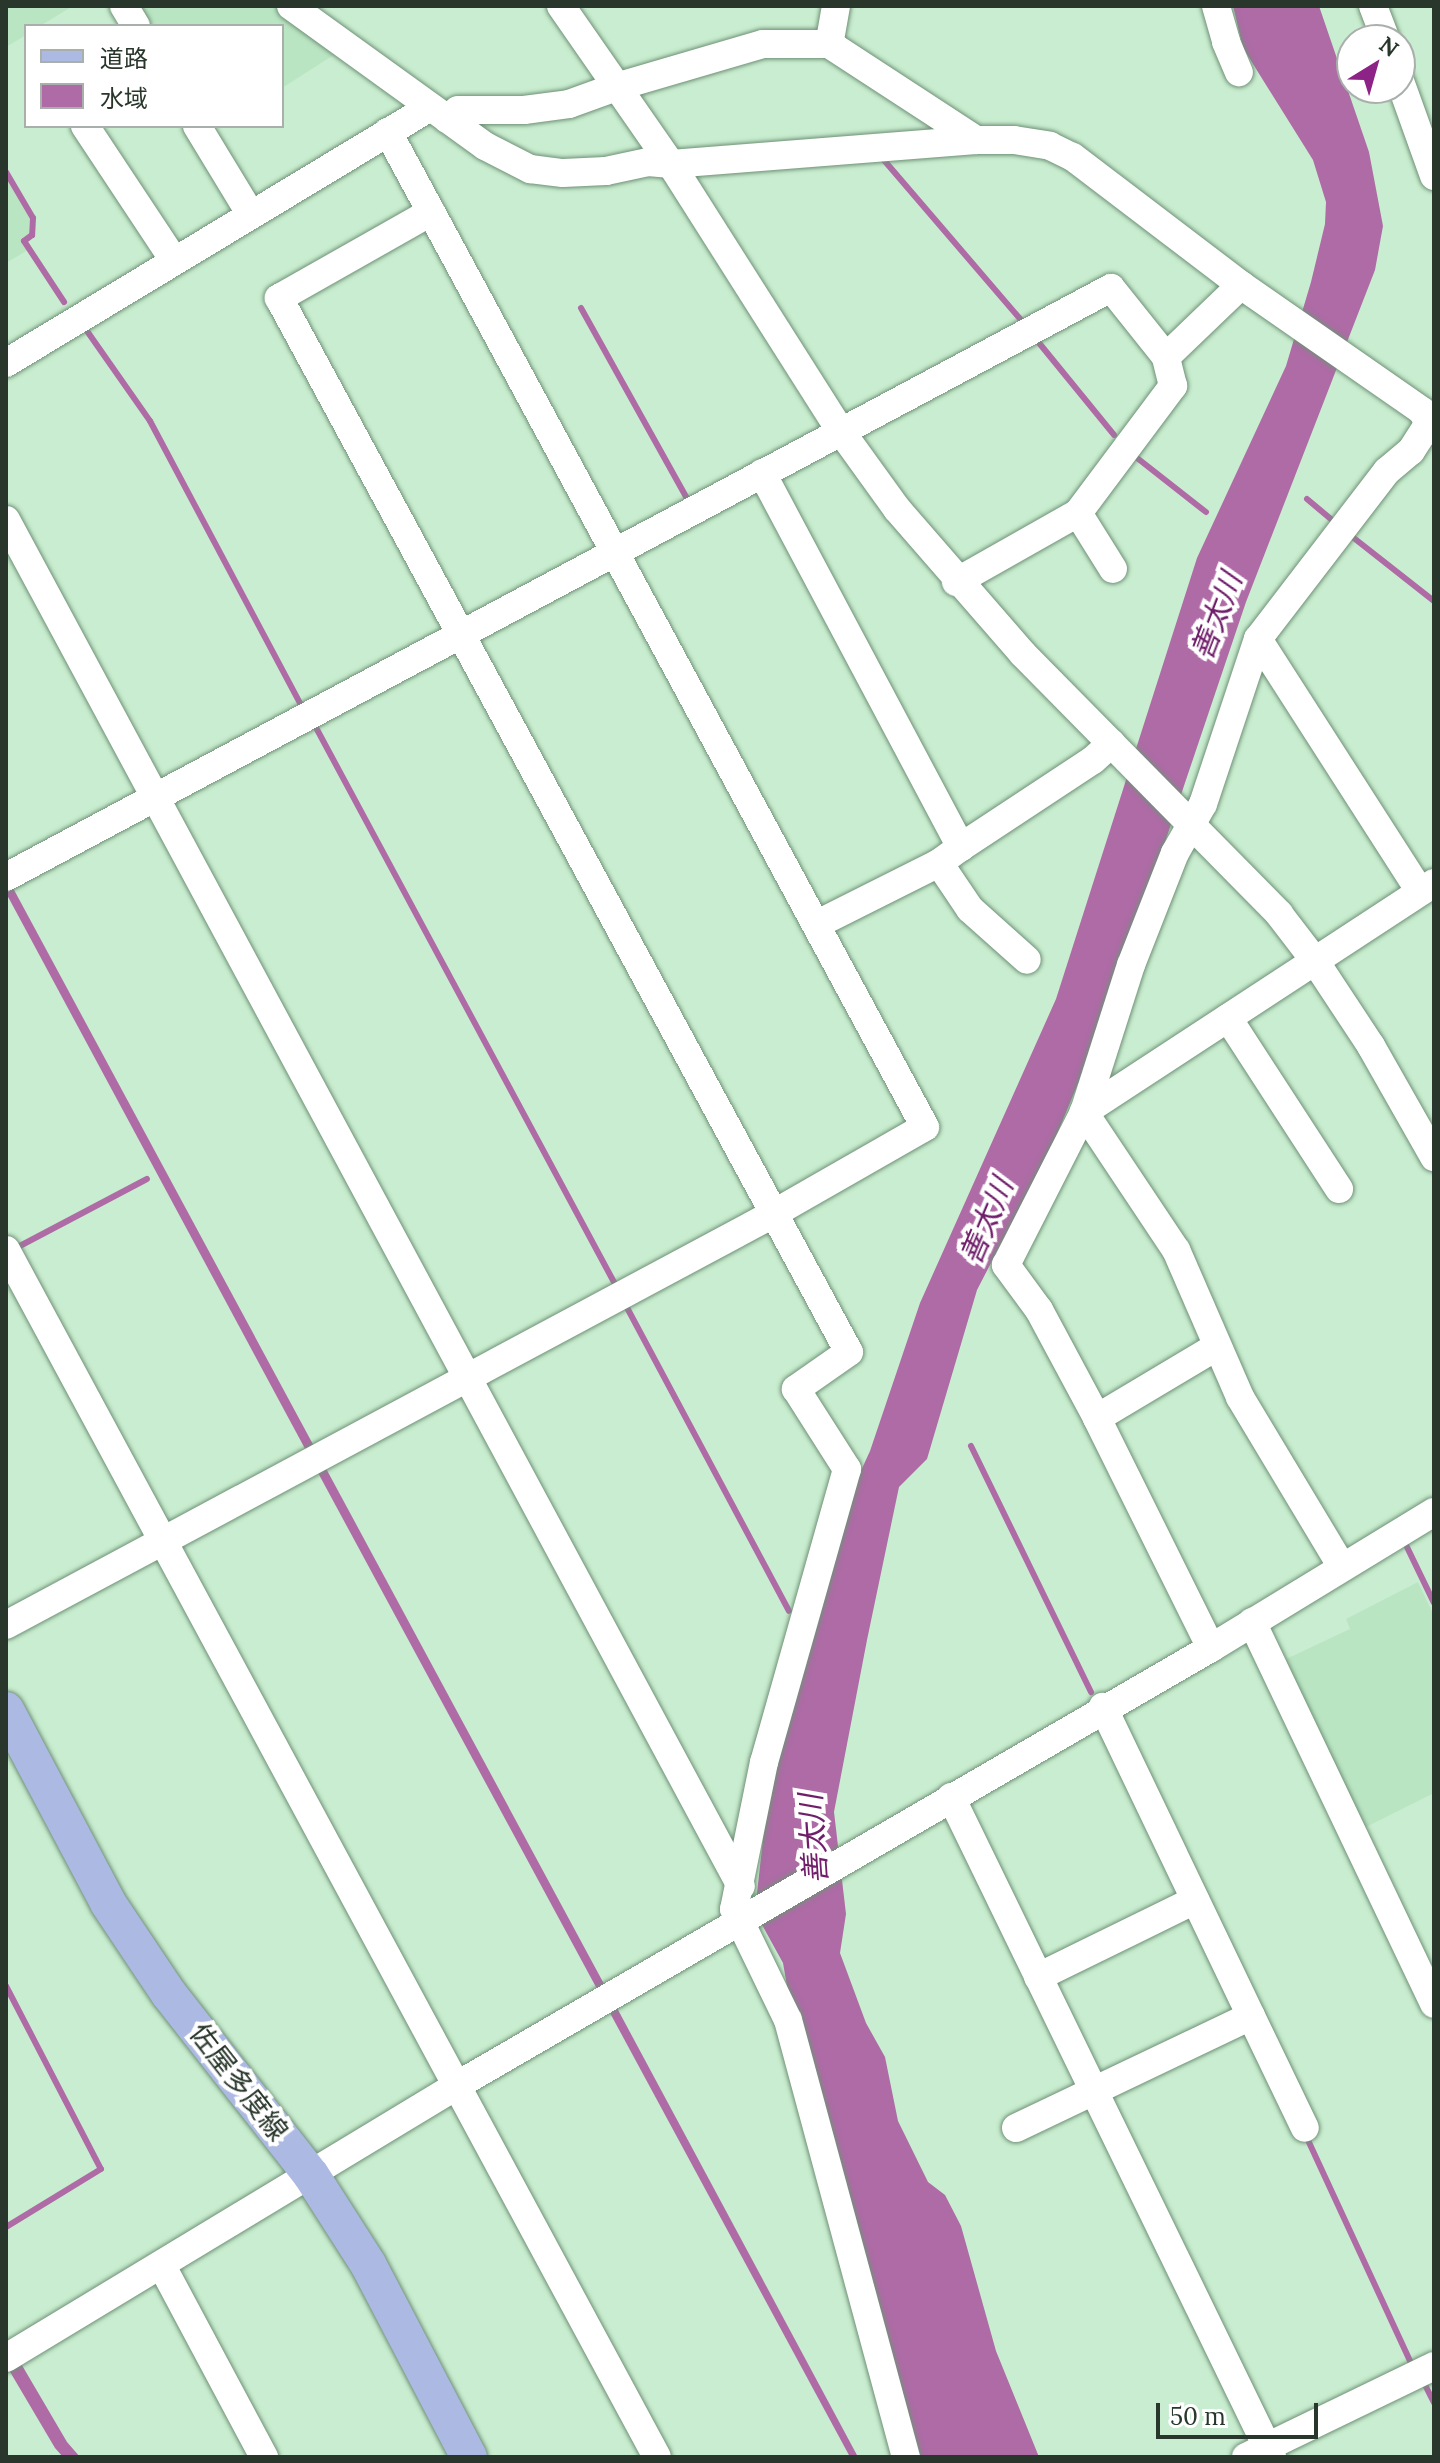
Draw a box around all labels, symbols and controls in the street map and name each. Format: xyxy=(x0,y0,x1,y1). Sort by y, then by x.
legend xyxy=(24,24,284,128)
north arrow xyxy=(1336,24,1416,104)
text: N xyxy=(1374,30,1404,63)
text: 道路 xyxy=(100,43,148,74)
text: 水域 xyxy=(100,83,148,114)
water label: 善太川 xyxy=(1183,568,1249,664)
water label: 善太川 xyxy=(952,1173,1020,1269)
water label: 善太川 xyxy=(792,1793,834,1885)
street label: 佐屋多度線 xyxy=(183,2016,295,2148)
scale bar xyxy=(1160,2387,1322,2437)
text: 50 m xyxy=(1170,2401,1226,2432)

